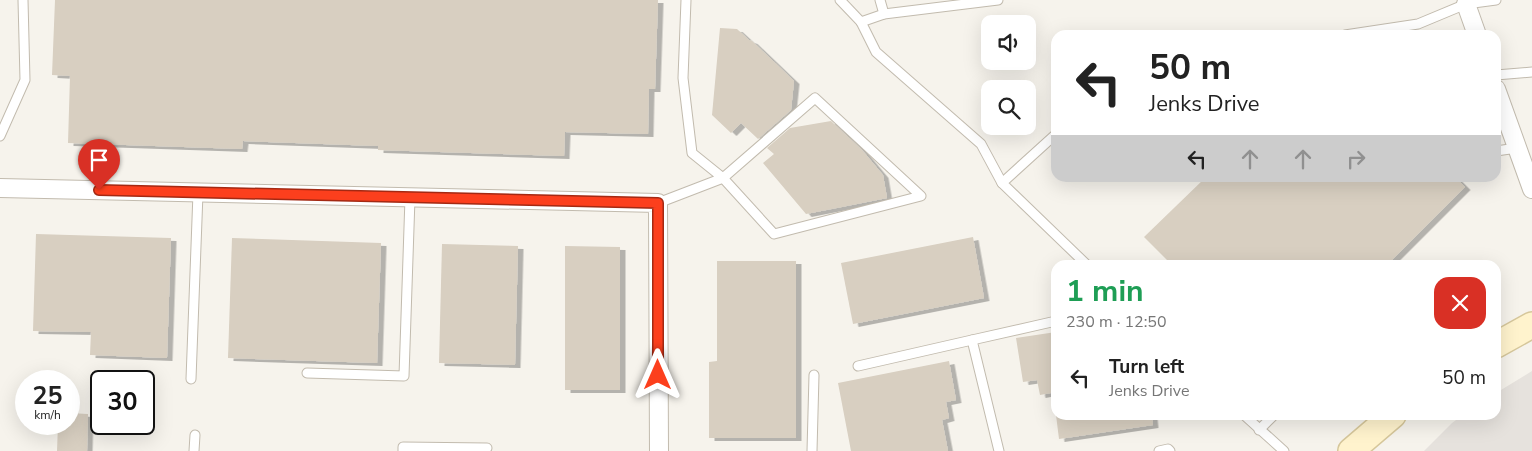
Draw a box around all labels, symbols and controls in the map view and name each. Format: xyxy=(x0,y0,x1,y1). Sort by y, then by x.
map controls xyxy=(981,15,1036,135)
button: sound xyxy=(981,15,1036,70)
text: 50 m xyxy=(1149,44,1231,91)
icon: left xyxy=(1066,50,1131,115)
button: search xyxy=(981,80,1036,135)
text: Jenks Drive xyxy=(1149,89,1260,119)
pin xyxy=(78,139,120,190)
icon: left xyxy=(1183,145,1211,173)
icon: ahead xyxy=(1236,145,1264,173)
icon: ahead xyxy=(1289,145,1317,173)
icon: right xyxy=(1342,145,1370,173)
icon: arrive xyxy=(85,146,113,174)
text: 1 min xyxy=(1066,271,1144,312)
button: close xyxy=(1434,277,1486,329)
text: 230 m · 12:50 xyxy=(1066,311,1167,333)
position arrow xyxy=(631,348,683,400)
text: Turn left xyxy=(1109,354,1184,380)
icon: left xyxy=(1066,364,1094,392)
text: 50 m xyxy=(1442,365,1486,391)
speed limit sign: 30 xyxy=(90,370,155,435)
text: 25 xyxy=(32,379,63,413)
text: Jenks Drive xyxy=(1109,380,1189,402)
text: km/h xyxy=(34,407,61,423)

